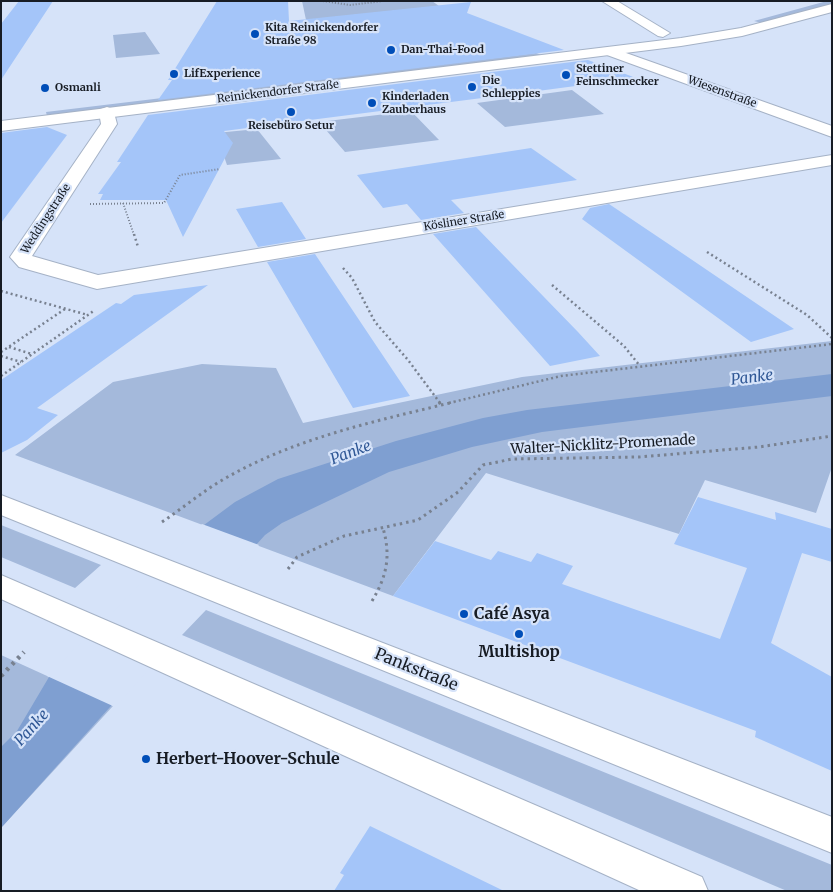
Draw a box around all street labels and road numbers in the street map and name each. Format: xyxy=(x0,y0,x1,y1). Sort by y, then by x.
street label: Wiesenstraße xyxy=(686,73,758,111)
street label: Reinickendorfer Straße xyxy=(216,78,340,106)
street label: Weddingstraße xyxy=(19,182,73,256)
street label: Kösliner Straße xyxy=(423,208,505,234)
street label: Walter-Nicklitz-Promenade xyxy=(510,432,696,458)
street label: Pankstraße xyxy=(372,645,460,695)

